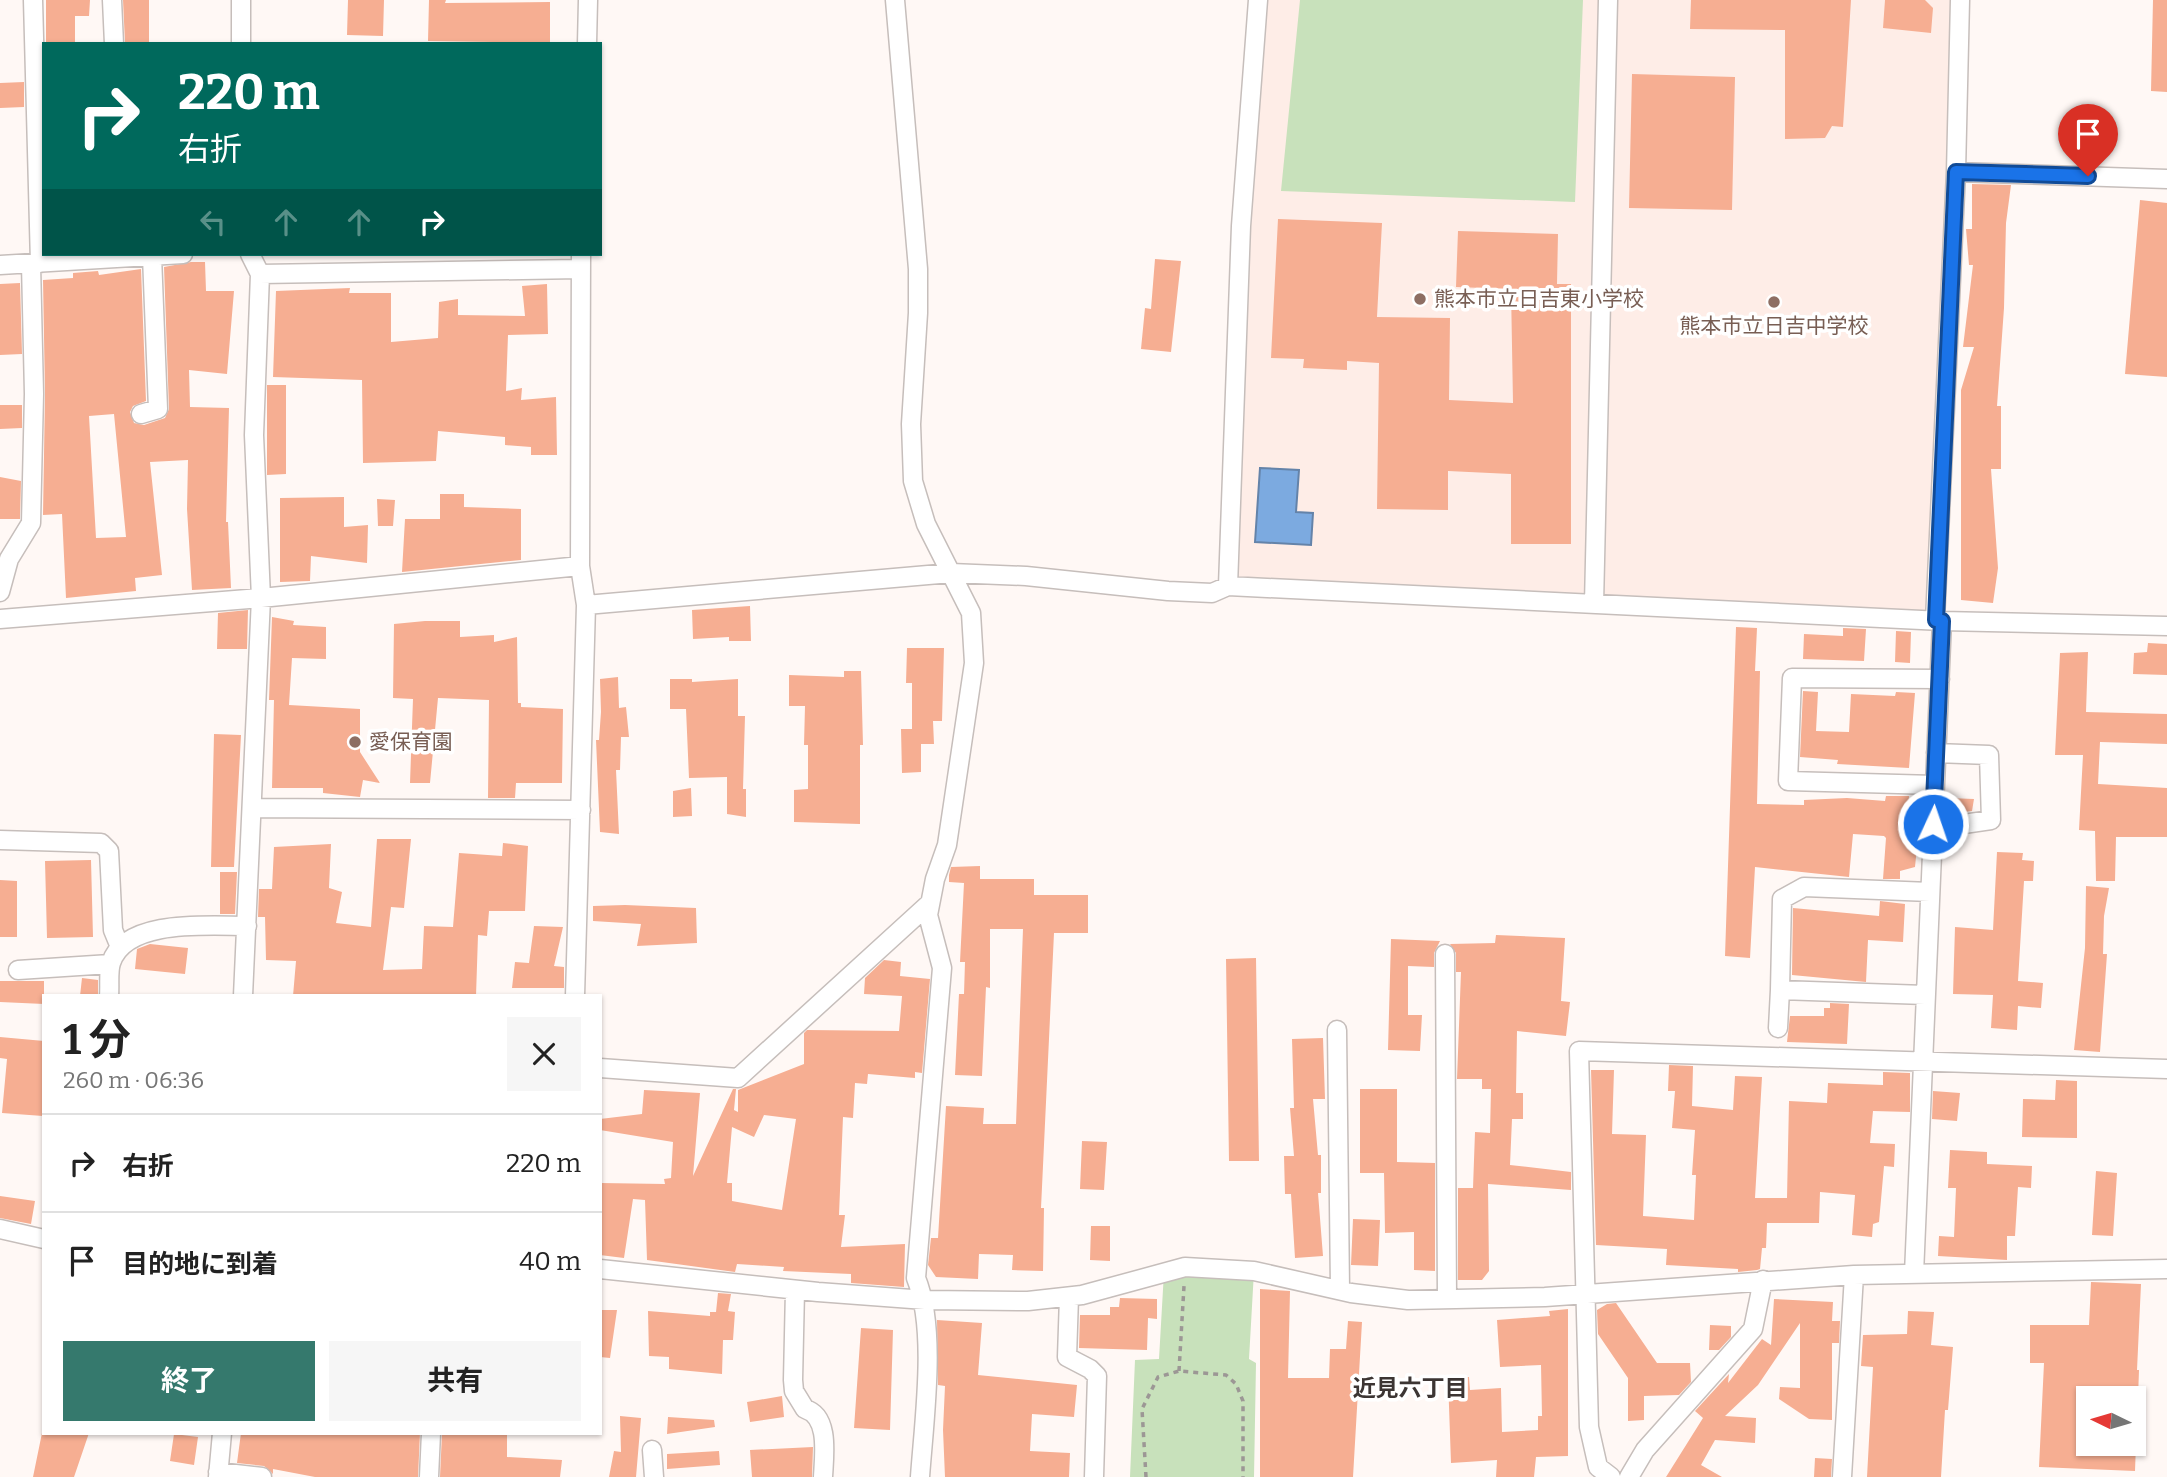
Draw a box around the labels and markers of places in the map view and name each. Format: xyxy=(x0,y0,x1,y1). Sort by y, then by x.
pin xyxy=(2058,104,2118,176)
place label: 熊本市立日吉東小学校 xyxy=(1434,286,1644,312)
marker: 熊本市立日吉東小学校 xyxy=(1412,291,1428,307)
marker: 熊本市立日吉中学校 xyxy=(1766,294,1782,310)
place label: 熊本市立日吉中学校 xyxy=(1680,313,1869,339)
place label: 愛保育園 xyxy=(369,729,453,755)
marker: 愛保育園 xyxy=(347,734,363,750)

